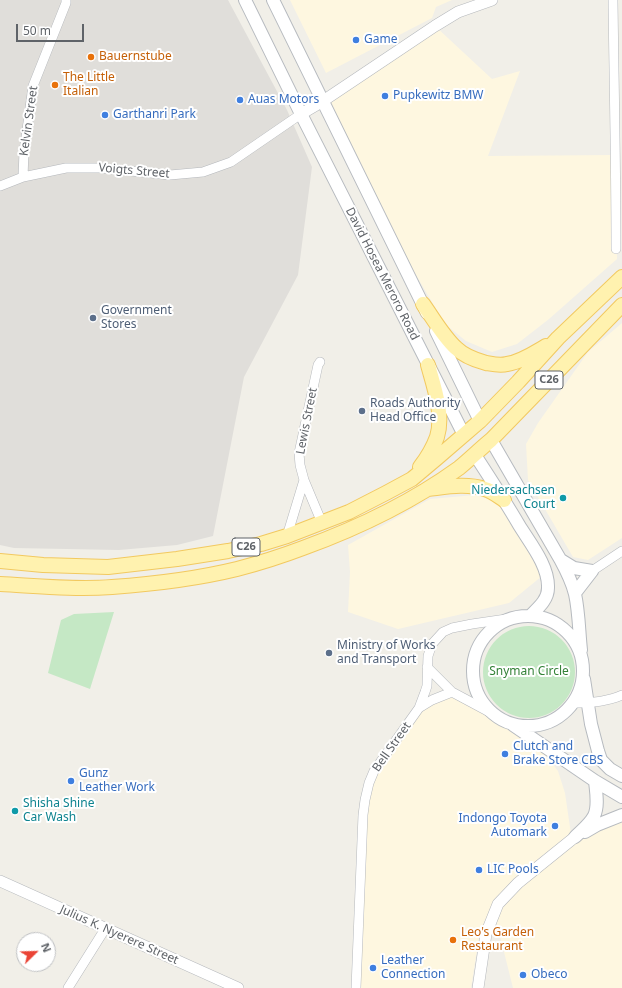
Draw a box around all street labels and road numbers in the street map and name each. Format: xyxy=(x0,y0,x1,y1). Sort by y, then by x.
street label: Kelvin Street xyxy=(17,85,41,157)
street label: Voigts Street xyxy=(98,161,170,181)
street label: David Hosea Meroro Road xyxy=(342,205,422,343)
road number: C26 xyxy=(535,371,563,389)
street label: Lewis Street xyxy=(293,386,321,456)
road number: C26 xyxy=(232,538,260,556)
street label: Bell Street xyxy=(370,719,414,775)
street label: Julius K. Nyerere Street xyxy=(57,902,181,968)

